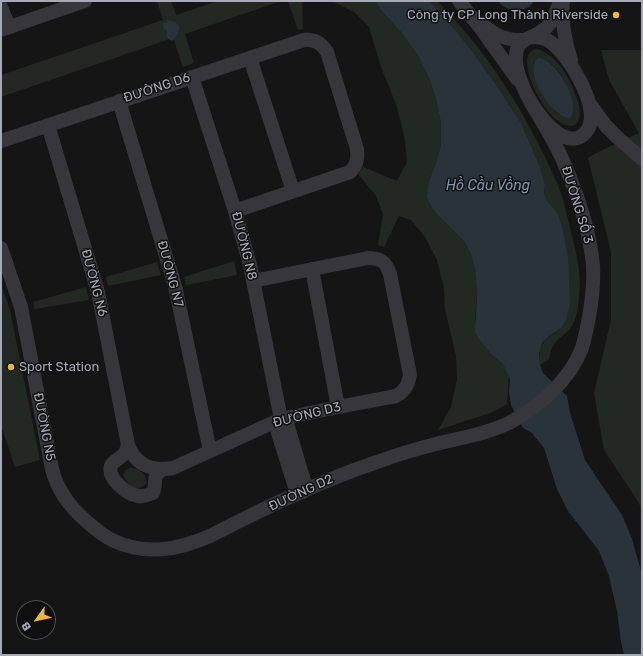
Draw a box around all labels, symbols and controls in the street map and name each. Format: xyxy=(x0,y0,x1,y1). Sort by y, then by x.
place label: Công ty CP Long Thành Riverside xyxy=(407,7,608,23)
marker: Công ty CP Long Thành Riverside xyxy=(611,10,621,20)
street label: ĐƯỜNG D6 xyxy=(122,70,192,106)
street label: ĐƯỜNG SỐ 3 xyxy=(558,164,596,246)
water label: Hồ Cầu Vồng xyxy=(446,178,530,194)
street label: ĐƯỜNG N8 xyxy=(228,210,260,282)
street label: ĐƯỜNG N7 xyxy=(154,239,186,309)
street label: ĐƯỜNG N6 xyxy=(78,248,110,318)
place label: Sport Station xyxy=(19,359,99,375)
marker: Sport Station xyxy=(6,362,16,372)
street label: ĐƯỜNG N5 xyxy=(30,392,58,462)
street label: ĐƯỜNG D3 xyxy=(272,399,342,431)
street label: ĐƯỜNG D2 xyxy=(266,471,336,515)
north arrow xyxy=(16,600,56,640)
text: B xyxy=(19,619,34,633)

